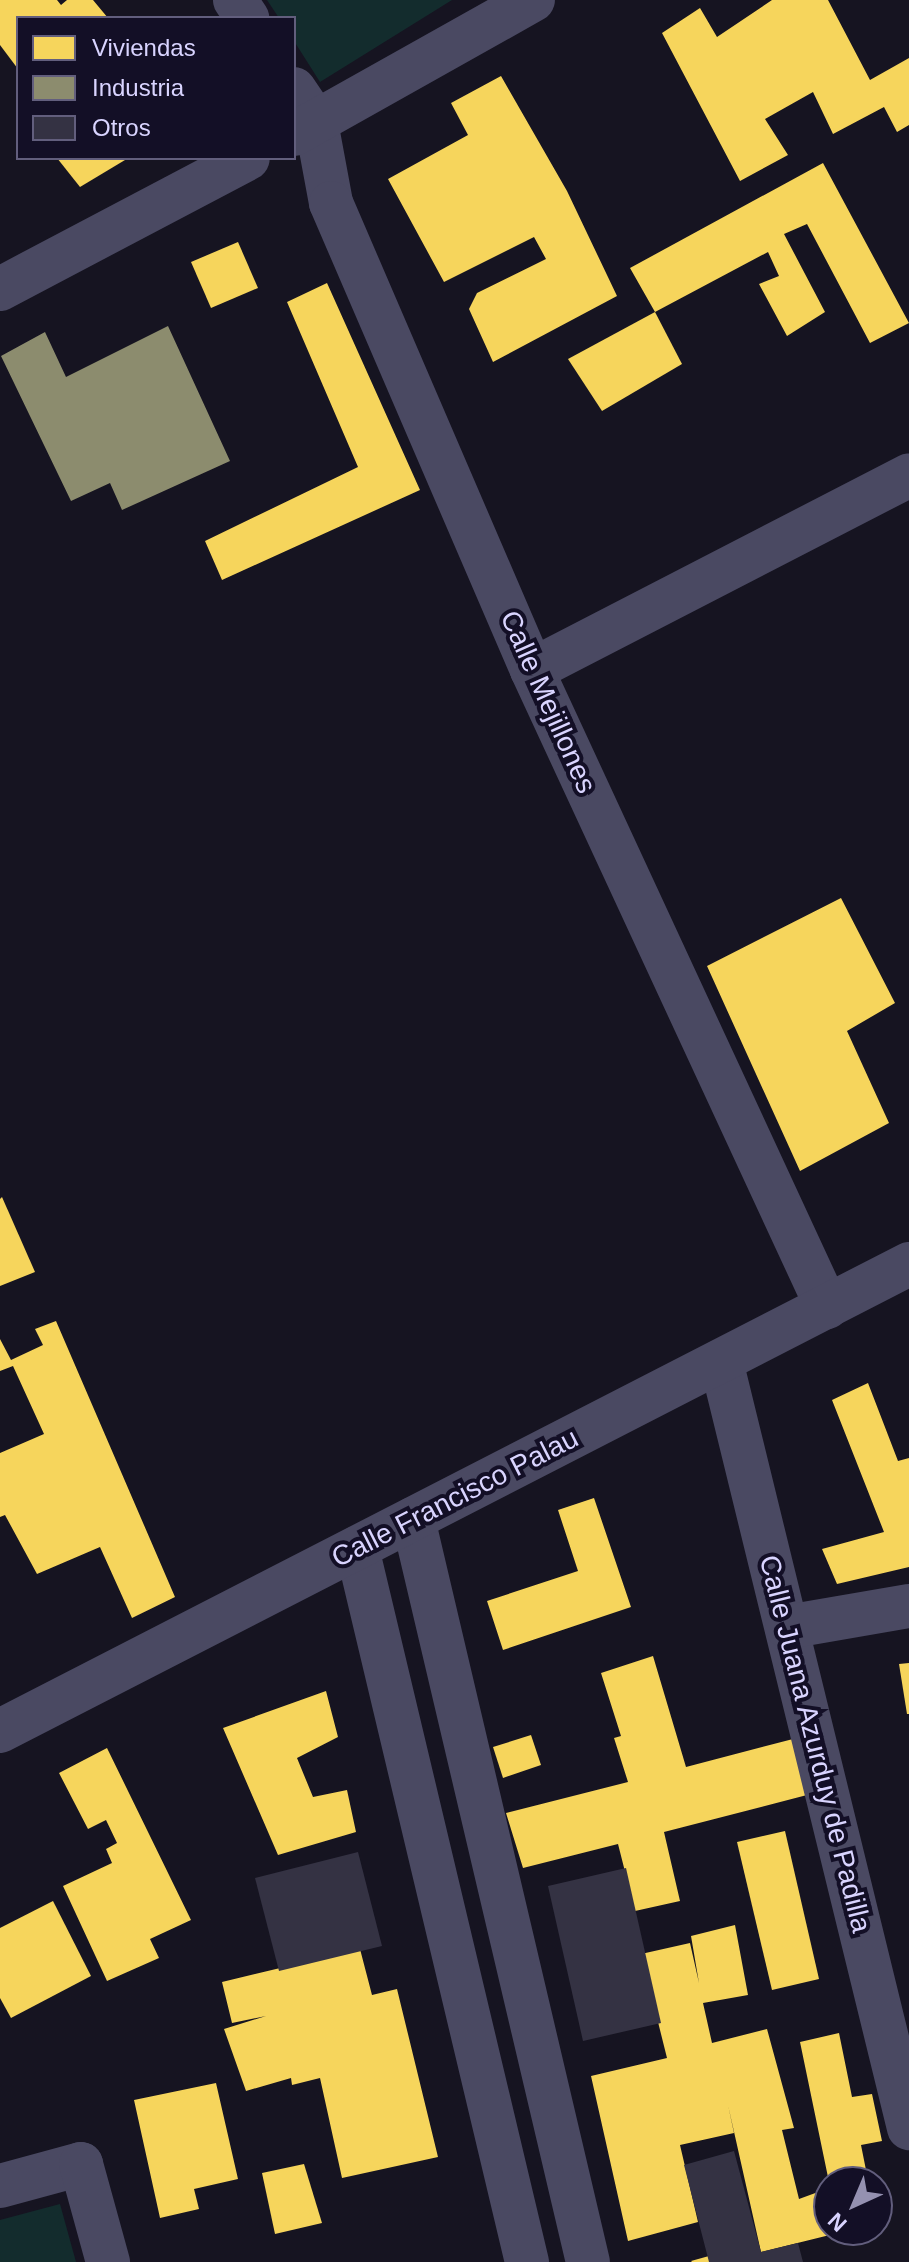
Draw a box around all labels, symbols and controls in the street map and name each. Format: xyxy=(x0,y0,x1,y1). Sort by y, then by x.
legend xyxy=(16,16,296,160)
text: Viviendas xyxy=(92,34,196,61)
text: Industria xyxy=(92,74,184,101)
text: Otros xyxy=(92,114,151,141)
street label: Calle Mejillones xyxy=(493,606,603,798)
street label: Calle Francisco Palau xyxy=(326,1421,584,1575)
street label: Calle Juana Azurduy de Padilla xyxy=(752,1551,878,1937)
north arrow xyxy=(813,2166,893,2246)
text: N xyxy=(823,2208,852,2237)

